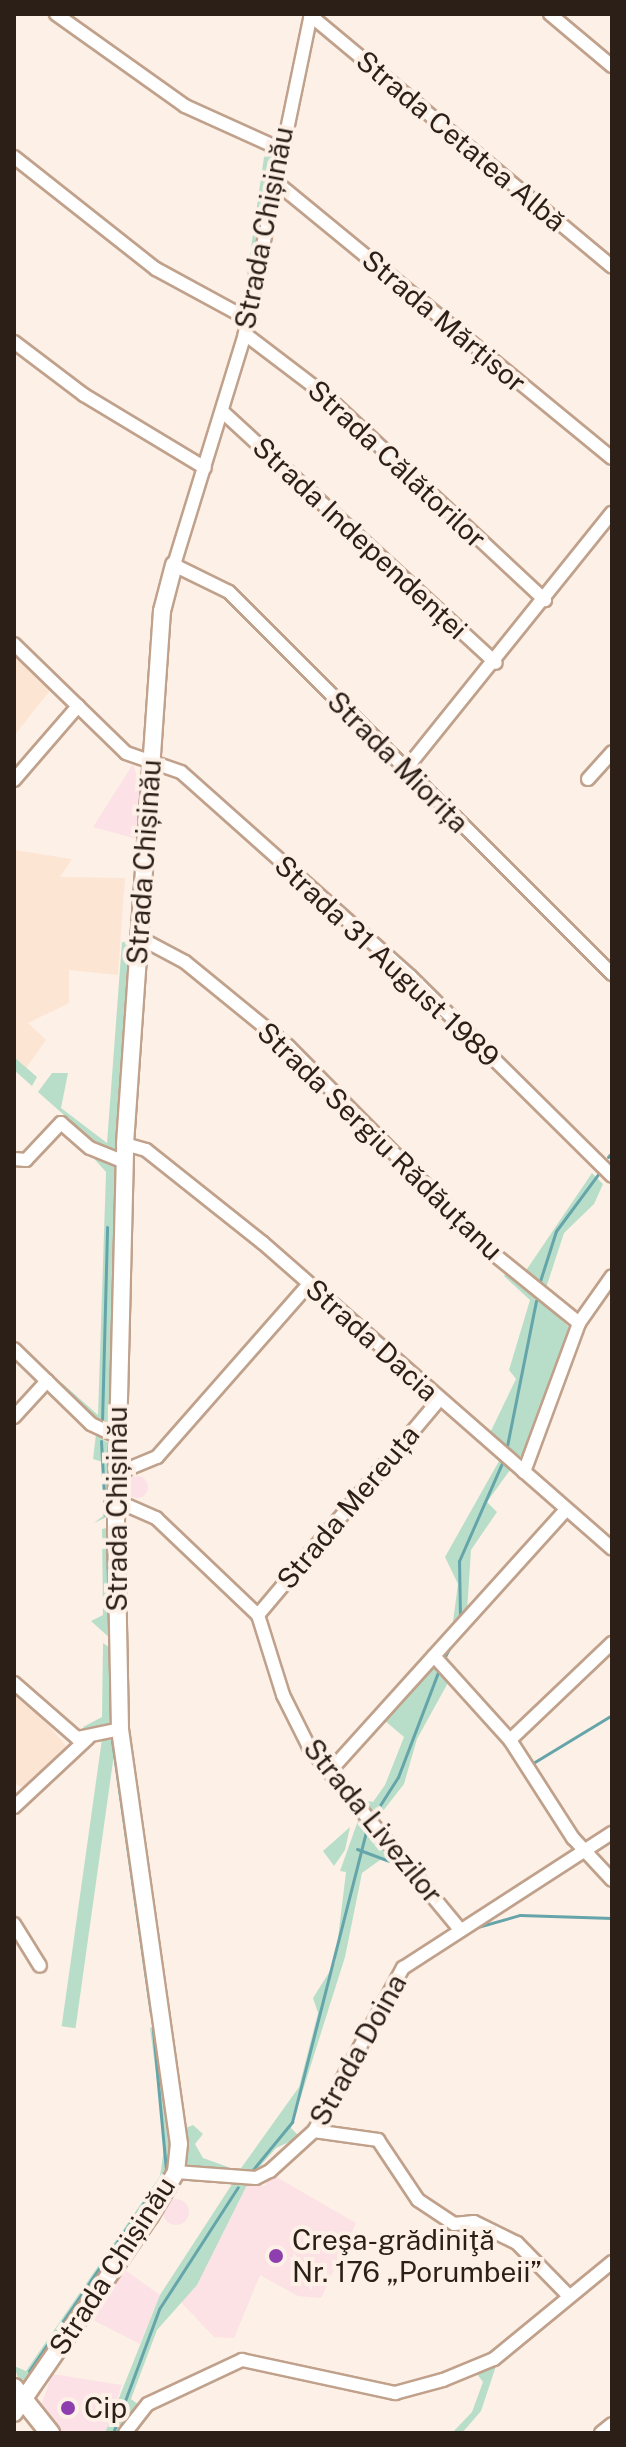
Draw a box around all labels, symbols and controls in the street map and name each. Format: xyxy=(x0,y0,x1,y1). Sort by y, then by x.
street label: Strada Cetatea Albă xyxy=(350,44,572,238)
street label: Strada Chișinău xyxy=(228,124,300,332)
street label: Strada Mărțisor xyxy=(355,243,533,399)
street label: Strada Călătorilor xyxy=(301,373,493,555)
street label: Strada Independenței xyxy=(246,430,474,646)
street label: Strada Miorița xyxy=(320,684,476,840)
street label: Strada Chișinău xyxy=(120,758,168,966)
street label: Strada 31 August 1989 xyxy=(268,848,506,1074)
street label: Strada Sergiu Rădăuțanu xyxy=(250,1015,510,1267)
street label: Strada Dacia xyxy=(299,1272,445,1408)
street label: Strada Chișinău xyxy=(100,1406,134,1612)
street label: Strada Mereuța xyxy=(270,1418,426,1596)
street label: Strada Livezilor xyxy=(297,1732,449,1910)
street label: Strada Doina xyxy=(303,1968,413,2132)
street label: Strada Chișinău xyxy=(42,2171,182,2361)
place label: Creşa-grădiniţă Nr. 176 „Porumbeii” xyxy=(292,2223,542,2289)
marker: Creşa-grădiniţă Nr. 176 „Porumbeii” xyxy=(267,2247,285,2265)
place label: Cip xyxy=(84,2391,127,2425)
marker: Cip xyxy=(59,2399,77,2417)

